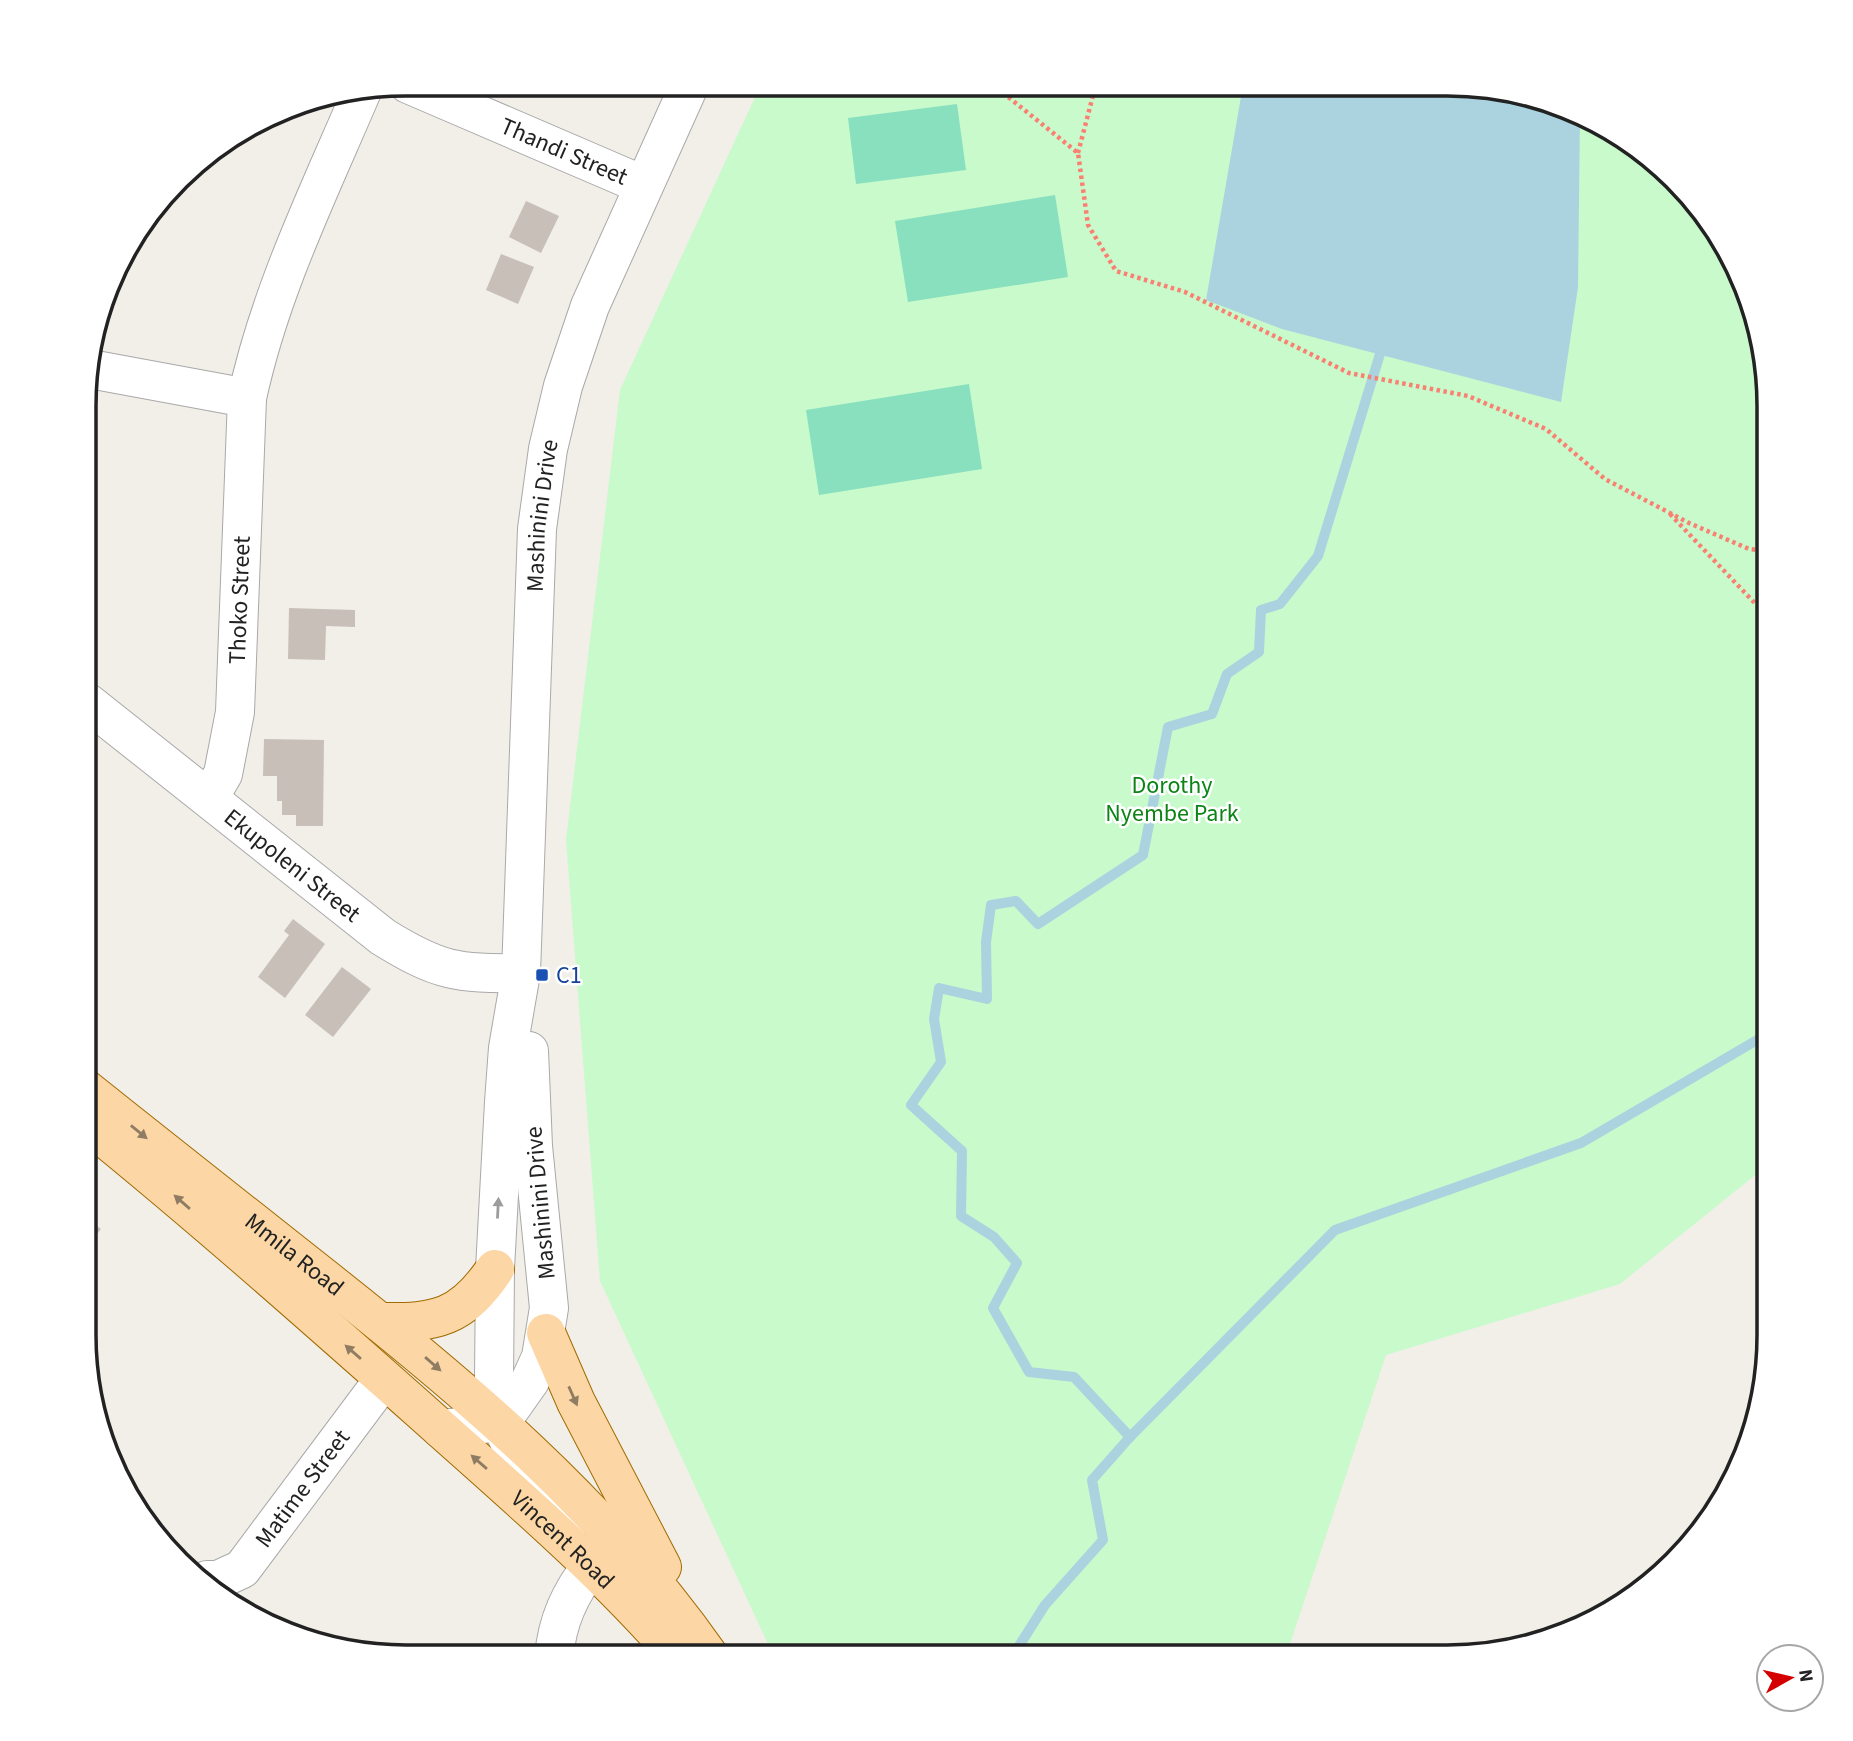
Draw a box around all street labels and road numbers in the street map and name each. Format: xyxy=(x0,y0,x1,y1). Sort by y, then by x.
street label: Thandi Street xyxy=(495,109,633,194)
street label: Mashinini Drive xyxy=(518,436,568,593)
street label: Thoko Street xyxy=(220,535,260,665)
street label: Ekupoleni Street xyxy=(216,800,368,931)
street label: Mashinini Drive xyxy=(516,1125,565,1281)
street label: Mmila Road xyxy=(237,1205,351,1305)
street label: Matime Street xyxy=(247,1422,359,1555)
street label: Vincent Road xyxy=(503,1482,622,1598)

